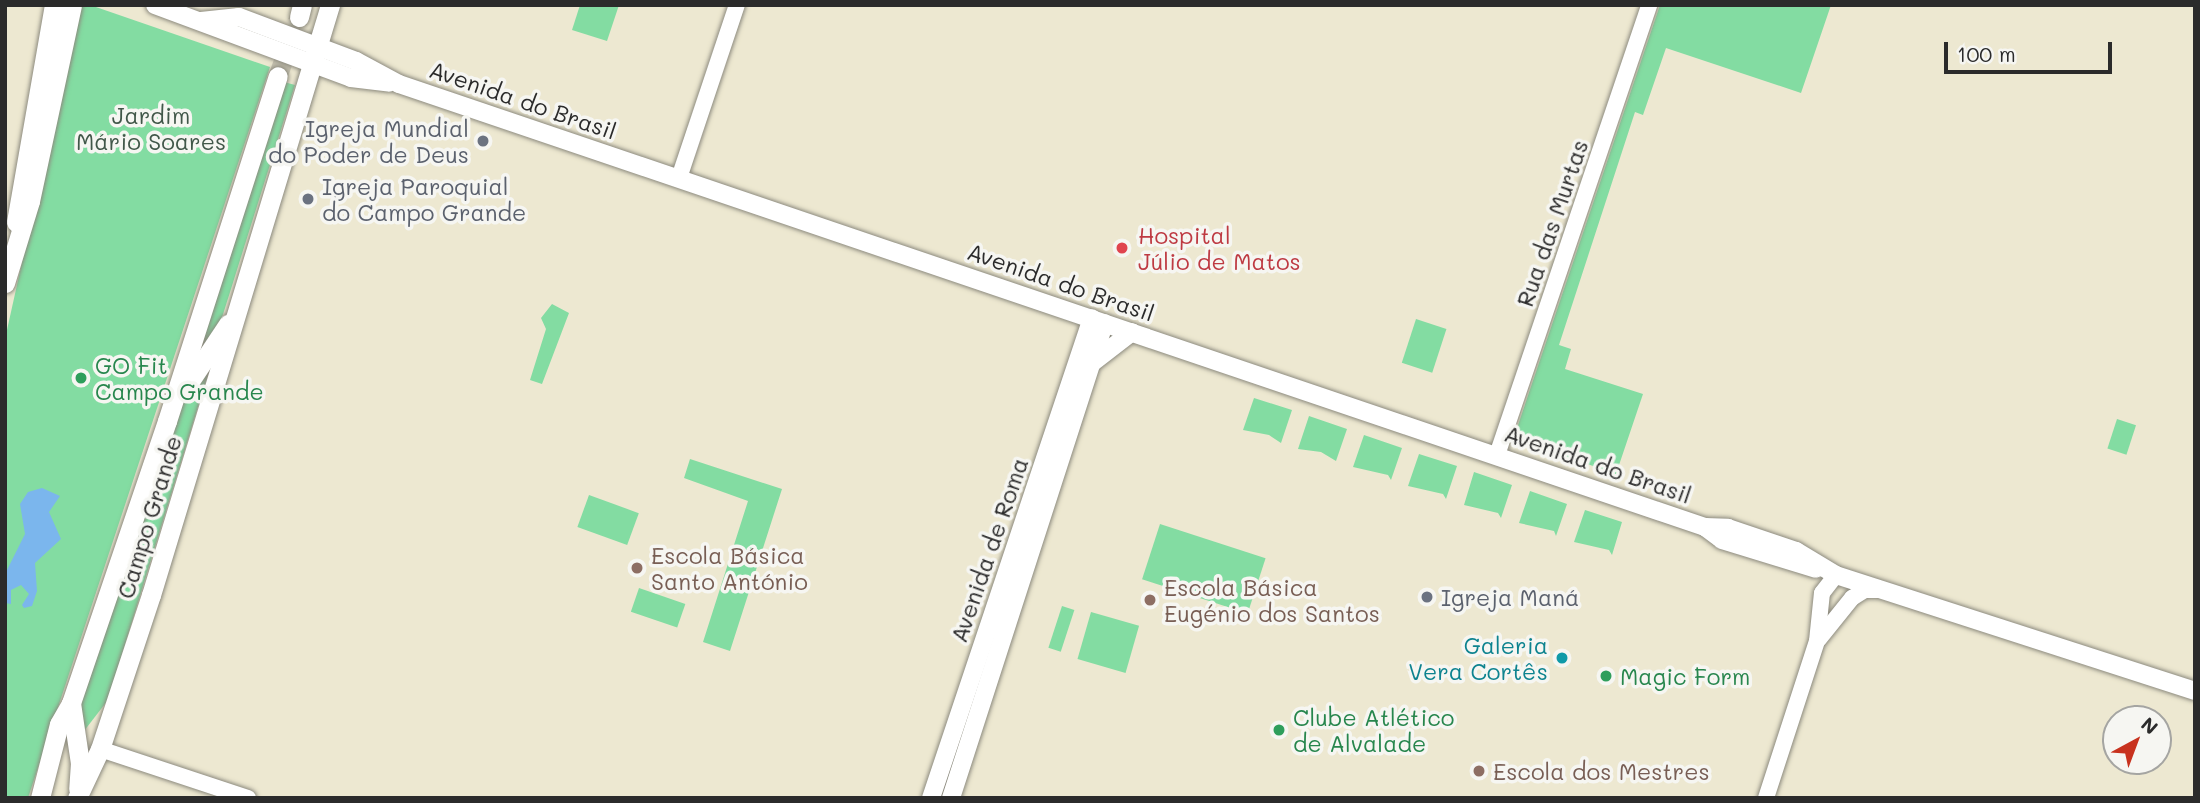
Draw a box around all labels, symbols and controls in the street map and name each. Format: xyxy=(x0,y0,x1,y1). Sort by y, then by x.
scale bar xyxy=(1948,28,2116,72)
text: 100 m xyxy=(1957,40,2016,67)
street label: Avenida do Brasil xyxy=(426,55,620,145)
park label: Jardim Mário Soares xyxy=(76,101,226,155)
place label: Igreja Mundial do Poder de Deus xyxy=(268,114,469,168)
marker: Igreja Mundial do Poder de Deus xyxy=(475,133,491,149)
street label: Rua das Murtas xyxy=(1511,136,1593,310)
place label: Igreja Paroquial do Campo Grande xyxy=(322,172,526,226)
marker: Igreja Paroquial do Campo Grande xyxy=(300,191,316,207)
place label: Hospital Júlio de Matos xyxy=(1138,221,1301,275)
street label: Avenida do Brasil xyxy=(964,237,1158,327)
marker: Hospital Júlio de Matos xyxy=(1112,238,1132,258)
place label: GO Fit Campo Grande xyxy=(95,351,264,405)
marker: GO Fit Campo Grande xyxy=(73,370,89,386)
street label: Avenida do Brasil xyxy=(1501,419,1695,509)
street label: Campo Grande xyxy=(111,432,187,602)
street label: Avenida de Roma xyxy=(944,454,1034,646)
place label: Escola Básica Santo António xyxy=(651,541,808,595)
marker: Escola Básica Santo António xyxy=(629,560,645,576)
place label: Escola Básica Eugénio dos Santos xyxy=(1164,573,1380,627)
place label: Igreja Maná xyxy=(1441,583,1579,611)
marker: Igreja Maná xyxy=(1419,589,1435,605)
marker: Escola Básica Eugénio dos Santos xyxy=(1142,592,1158,608)
place label: Galeria Vera Cortês xyxy=(1408,631,1548,685)
marker: Galeria Vera Cortês xyxy=(1554,650,1570,666)
place label: Magic Form xyxy=(1620,662,1750,690)
marker: Magic Form xyxy=(1598,668,1614,684)
place label: Clube Atlético de Alvalade xyxy=(1293,703,1454,757)
north arrow xyxy=(2102,705,2172,775)
text: N xyxy=(2136,711,2163,739)
marker: Clube Atlético de Alvalade xyxy=(1271,722,1287,738)
place label: Escola dos Mestres xyxy=(1493,757,1710,785)
marker: Escola dos Mestres xyxy=(1471,763,1487,779)

